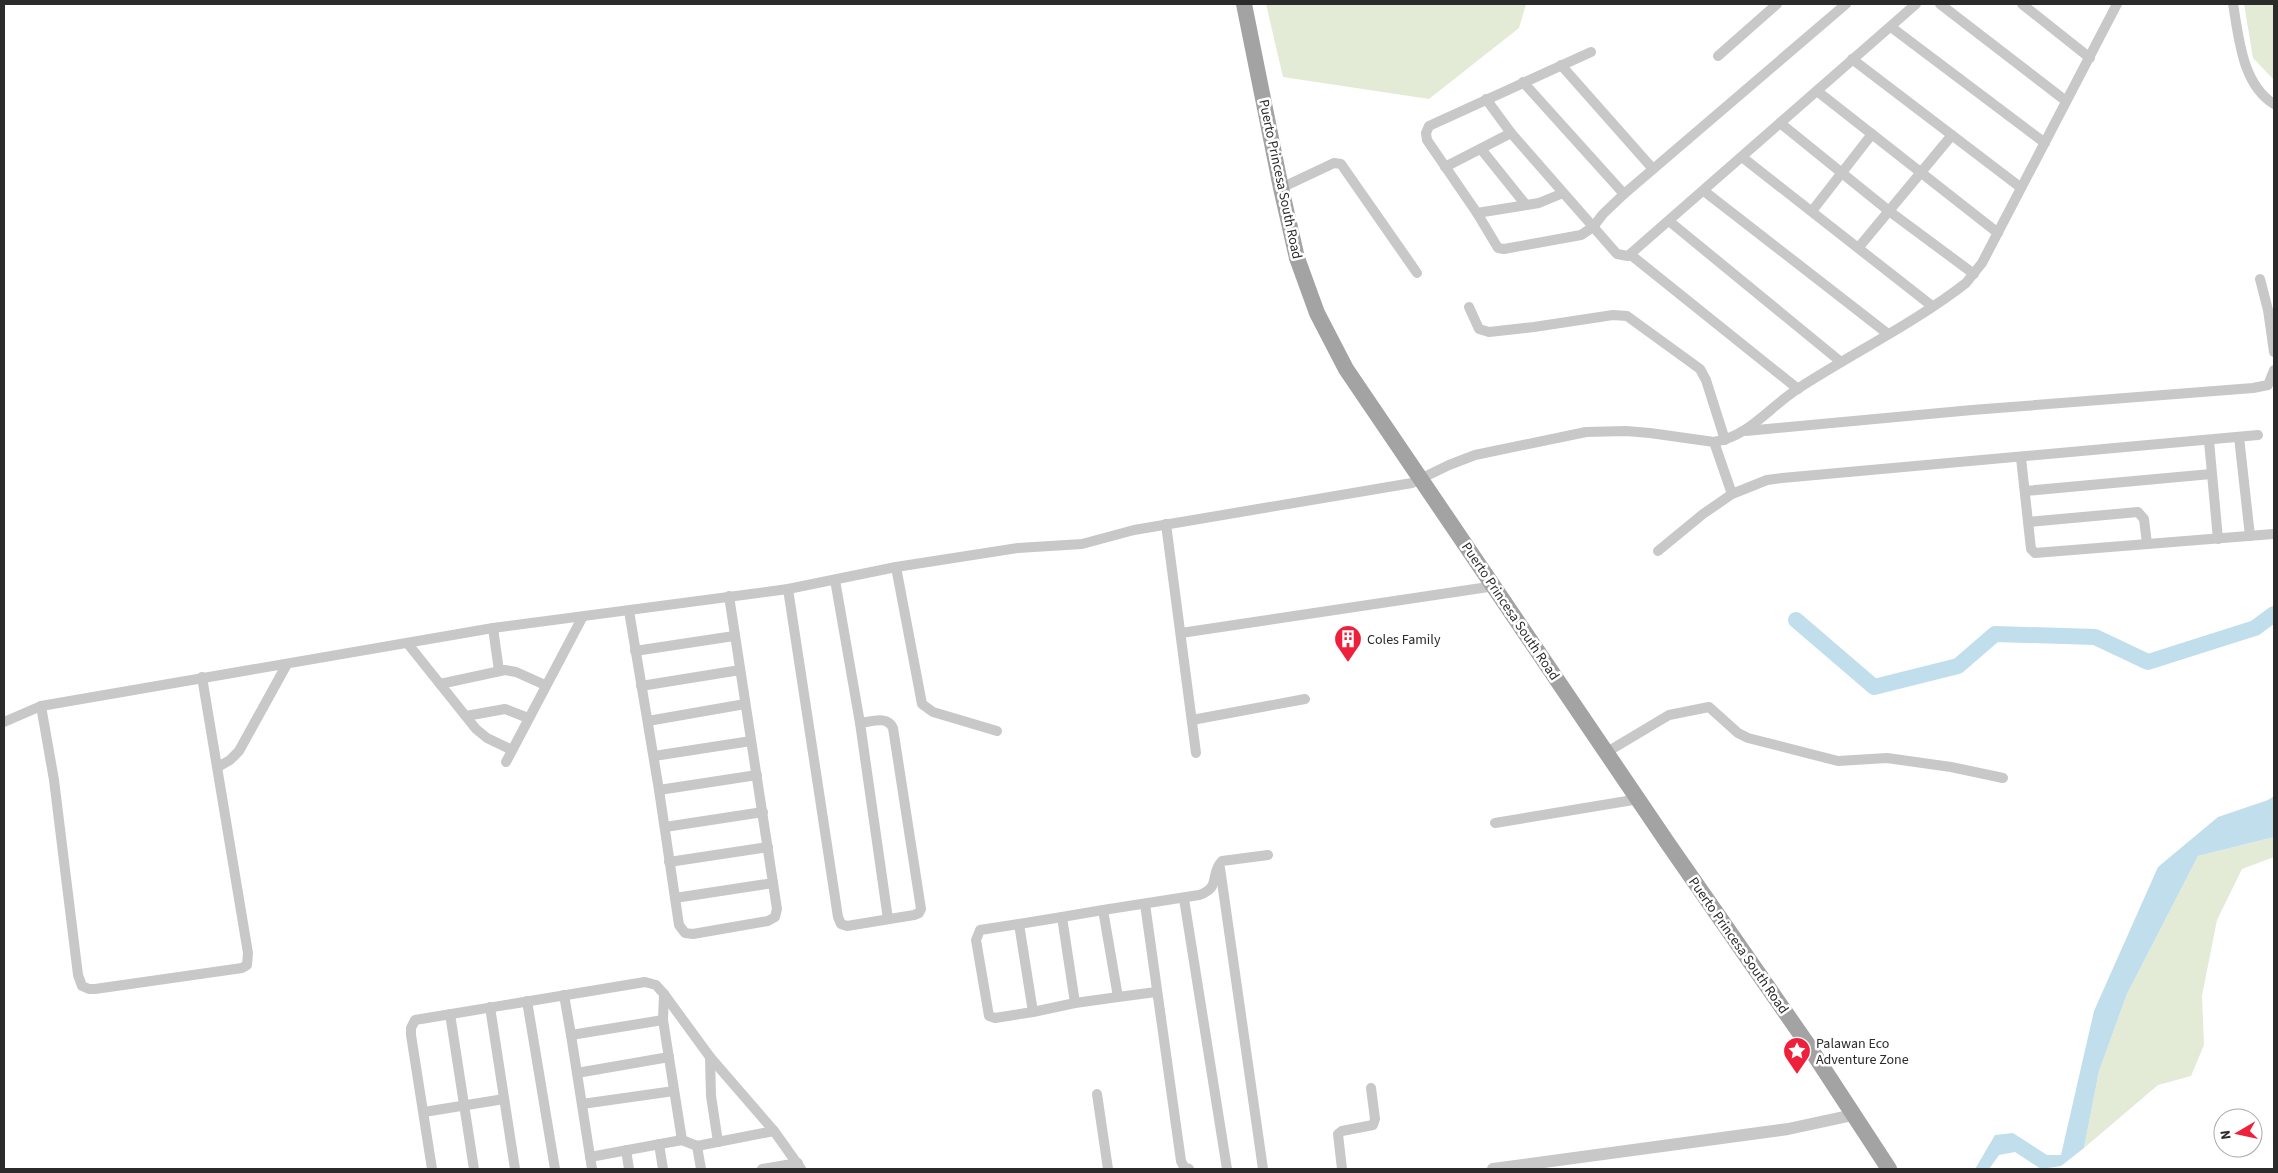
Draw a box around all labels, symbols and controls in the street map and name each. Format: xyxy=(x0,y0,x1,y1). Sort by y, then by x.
street label: Puerto Princesa South Road xyxy=(1253,98,1307,261)
street label: Puerto Princesa South Road xyxy=(1456,538,1564,685)
building icon: Coles Family xyxy=(1333,624,1363,663)
place label: Coles Family xyxy=(1367,630,1441,650)
street label: Puerto Princesa South Road xyxy=(1683,873,1793,1018)
place label: Palawan Eco Adventure Zone xyxy=(1816,1034,1909,1070)
place icon: Palawan Eco Adventure Zone xyxy=(1782,1036,1812,1075)
north arrow xyxy=(2213,1108,2263,1158)
text: N xyxy=(2216,1129,2237,1141)

